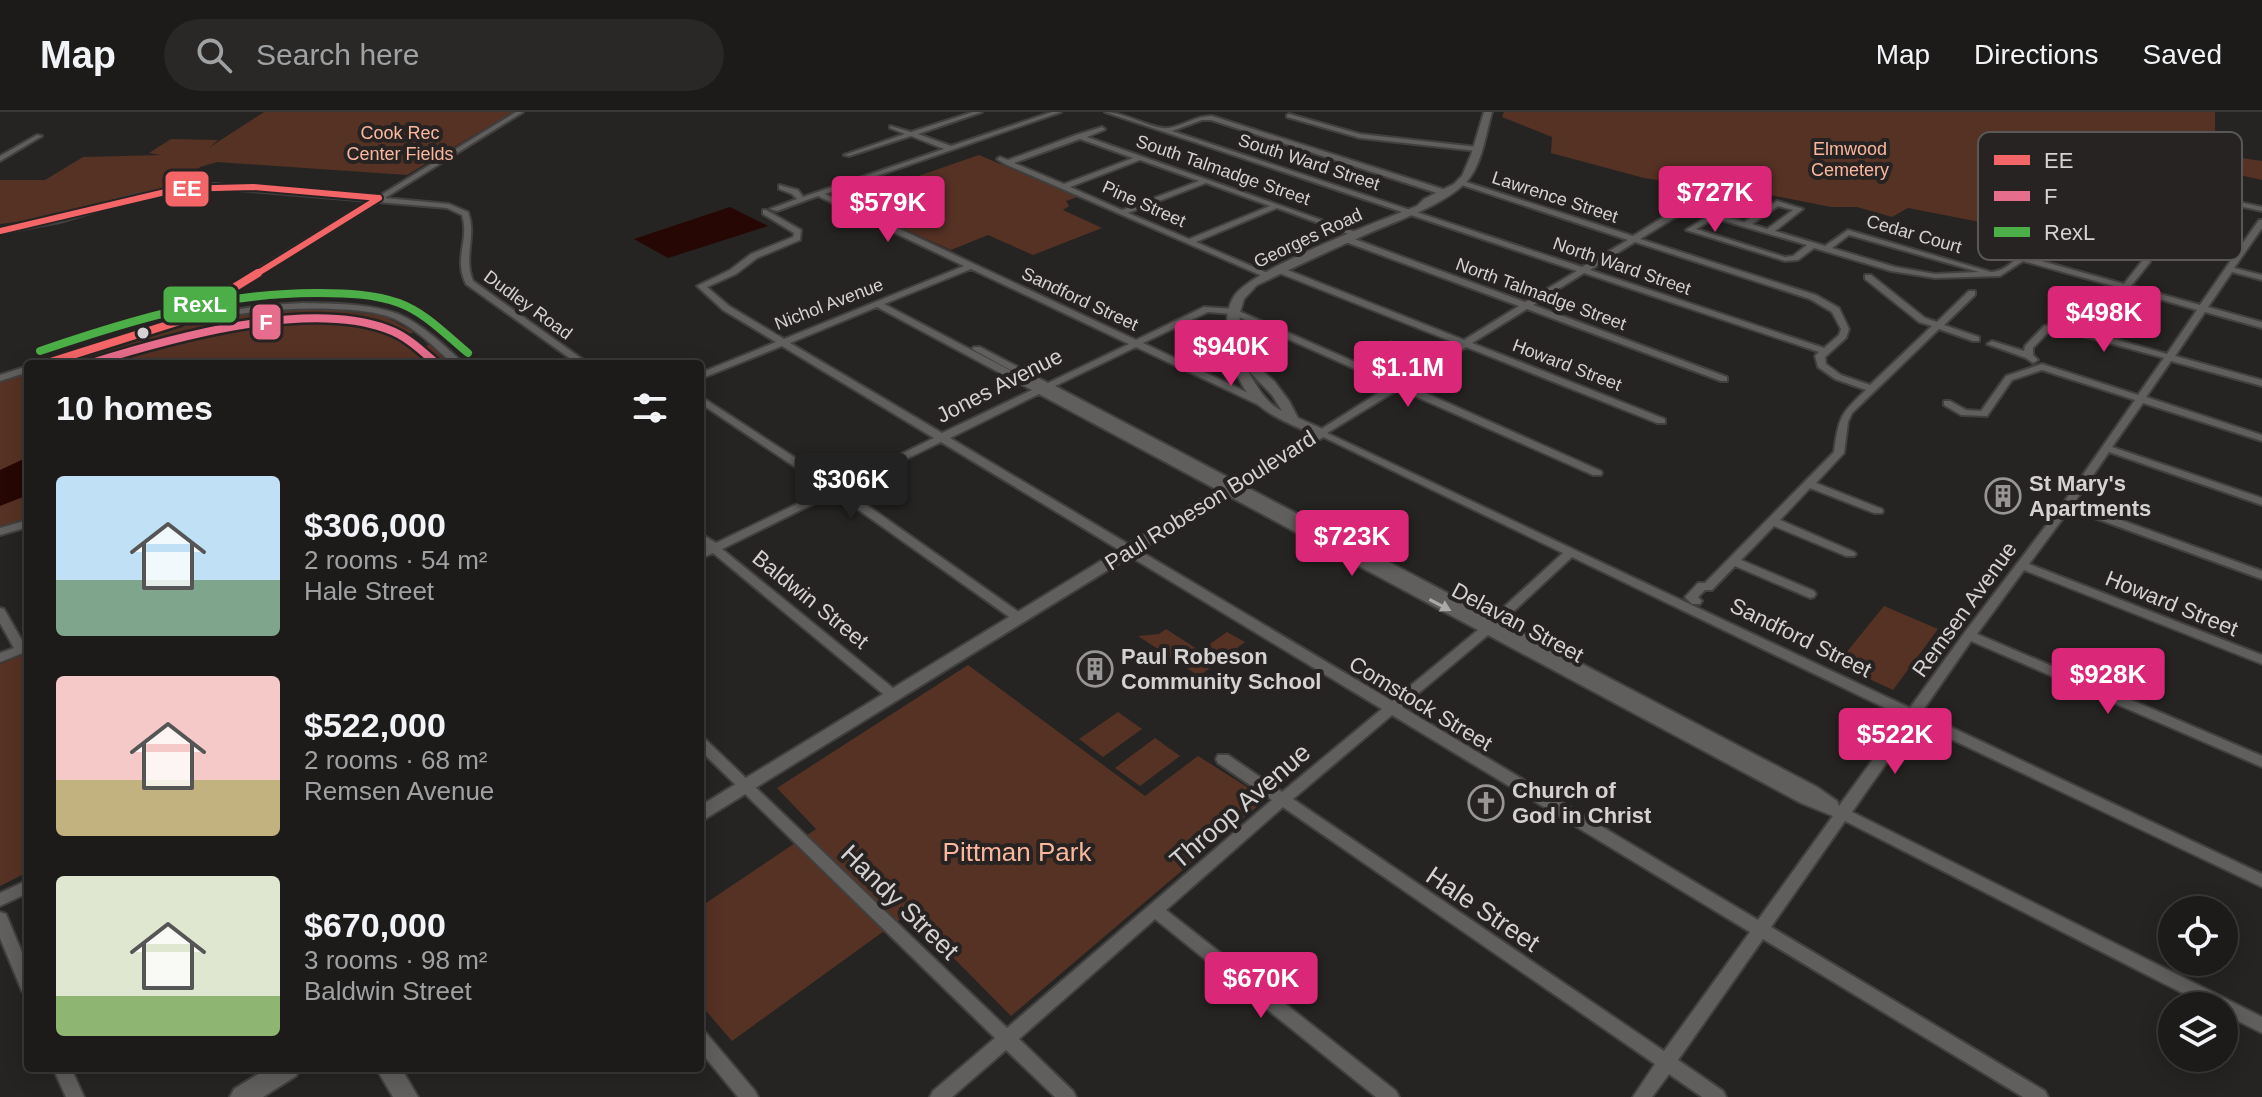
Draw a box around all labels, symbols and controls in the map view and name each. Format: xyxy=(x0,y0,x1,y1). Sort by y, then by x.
search box xyxy=(164,19,724,91)
icon: search xyxy=(192,33,236,77)
text: Map xyxy=(40,34,116,76)
text: Search here xyxy=(256,38,419,71)
text: Map xyxy=(1876,39,1930,70)
text: Directions xyxy=(1974,39,2099,70)
text: Saved xyxy=(2143,39,2222,70)
park label: Cook Rec Center Fields xyxy=(346,123,454,164)
street label: South Ward Street xyxy=(1236,130,1382,194)
street label: South Talmadge Street xyxy=(1133,131,1313,209)
legend xyxy=(1978,132,2242,260)
park label: Elmwood Cemetery xyxy=(1811,139,1889,180)
text: EE xyxy=(2044,148,2073,173)
pin: $727K xyxy=(1659,166,1771,234)
street label: Lawrence Street xyxy=(1490,167,1620,227)
line badge: EE xyxy=(164,170,210,208)
text: EE xyxy=(172,176,202,201)
pin: $579K xyxy=(832,176,944,244)
street label: Pine Street xyxy=(1099,177,1189,231)
text: $727K xyxy=(1677,177,1753,207)
text: F xyxy=(2044,184,2057,209)
text: $579K xyxy=(850,187,926,217)
street label: Georges Road xyxy=(1251,204,1365,272)
street label: Cedar Court xyxy=(1864,211,1964,257)
text: RexL xyxy=(2044,220,2095,245)
street label: North Ward Street xyxy=(1550,233,1694,299)
street label: North Talmadge Street xyxy=(1453,254,1629,334)
street label: Sandford Street xyxy=(1019,263,1141,335)
street label: Dudley Road xyxy=(480,266,576,344)
street label: Nichol Avenue xyxy=(772,274,886,334)
line badge: RexL xyxy=(162,285,238,324)
pin: $498K xyxy=(2048,286,2160,354)
text: RexL xyxy=(173,292,227,317)
text: $498K xyxy=(2066,297,2142,327)
line badge: F xyxy=(251,303,282,341)
text: F xyxy=(259,310,273,335)
pin: $940K xyxy=(1175,320,1287,388)
unlabelled marker xyxy=(135,325,151,341)
text: $940K xyxy=(1193,331,1269,361)
street label: Howard Street xyxy=(1510,335,1624,395)
pin: $1.1M xyxy=(1352,341,1464,409)
street label: Jones Avenue xyxy=(932,343,1066,428)
text: $1.1M xyxy=(1372,352,1444,382)
icon: filters xyxy=(628,386,672,430)
text: 10 homes xyxy=(56,389,213,427)
street label: Paul Robeson Boulevard xyxy=(1100,425,1320,576)
pin: $306K xyxy=(795,453,907,521)
text: $306K xyxy=(813,464,889,494)
place label: St Mary's Apartments xyxy=(2029,471,2151,521)
building icon: St Mary's Apartments xyxy=(1984,477,2022,515)
text: $306,000 xyxy=(304,506,446,544)
icon: home xyxy=(120,508,216,604)
pin: $723K xyxy=(1296,510,1408,578)
text: $723K xyxy=(1314,521,1390,551)
street label: Remsen Avenue xyxy=(1907,537,2022,682)
text: 2 rooms · 54 m² xyxy=(304,545,488,575)
street label: Baldwin Street xyxy=(748,545,874,654)
street label: Howard Street xyxy=(2102,566,2242,641)
text: Hale Street xyxy=(304,576,434,606)
street label: Delavan Street xyxy=(1448,577,1588,668)
street label: Sandford Street xyxy=(1726,592,1876,682)
one-way arrow xyxy=(1429,599,1452,612)
place label: Paul Robeson Community School xyxy=(1121,644,1321,694)
pin: $928K xyxy=(2052,648,2164,716)
building icon: Paul Robeson Community School xyxy=(1076,650,1114,688)
street label: Comstock Street xyxy=(1345,651,1497,756)
text: $928K xyxy=(2070,659,2146,689)
text: $522,000 xyxy=(304,706,446,744)
icon: home xyxy=(120,708,216,804)
pin: $522K xyxy=(1839,708,1951,776)
text: $522K xyxy=(1857,719,1933,749)
street label: Throop Avenue xyxy=(1164,737,1316,875)
text: 2 rooms · 68 m² xyxy=(304,745,488,775)
text: Remsen Avenue xyxy=(304,776,494,806)
place label: Church of God in Christ xyxy=(1512,778,1652,828)
church icon: Church of God in Christ xyxy=(1467,784,1505,822)
park label: Pittman Park xyxy=(943,837,1092,867)
street label: Handy Street xyxy=(835,839,966,966)
street label: Hale Street xyxy=(1421,860,1546,958)
map controls xyxy=(2158,896,2238,1072)
button: locate xyxy=(2158,896,2238,976)
text: $670,000 xyxy=(304,906,446,944)
icon: home xyxy=(120,908,216,1004)
text: 3 rooms · 98 m² xyxy=(304,945,488,975)
pin: $670K xyxy=(1205,952,1317,1020)
text: $670K xyxy=(1223,963,1299,993)
text: Baldwin Street xyxy=(304,976,472,1006)
button: layers xyxy=(2158,992,2238,1072)

